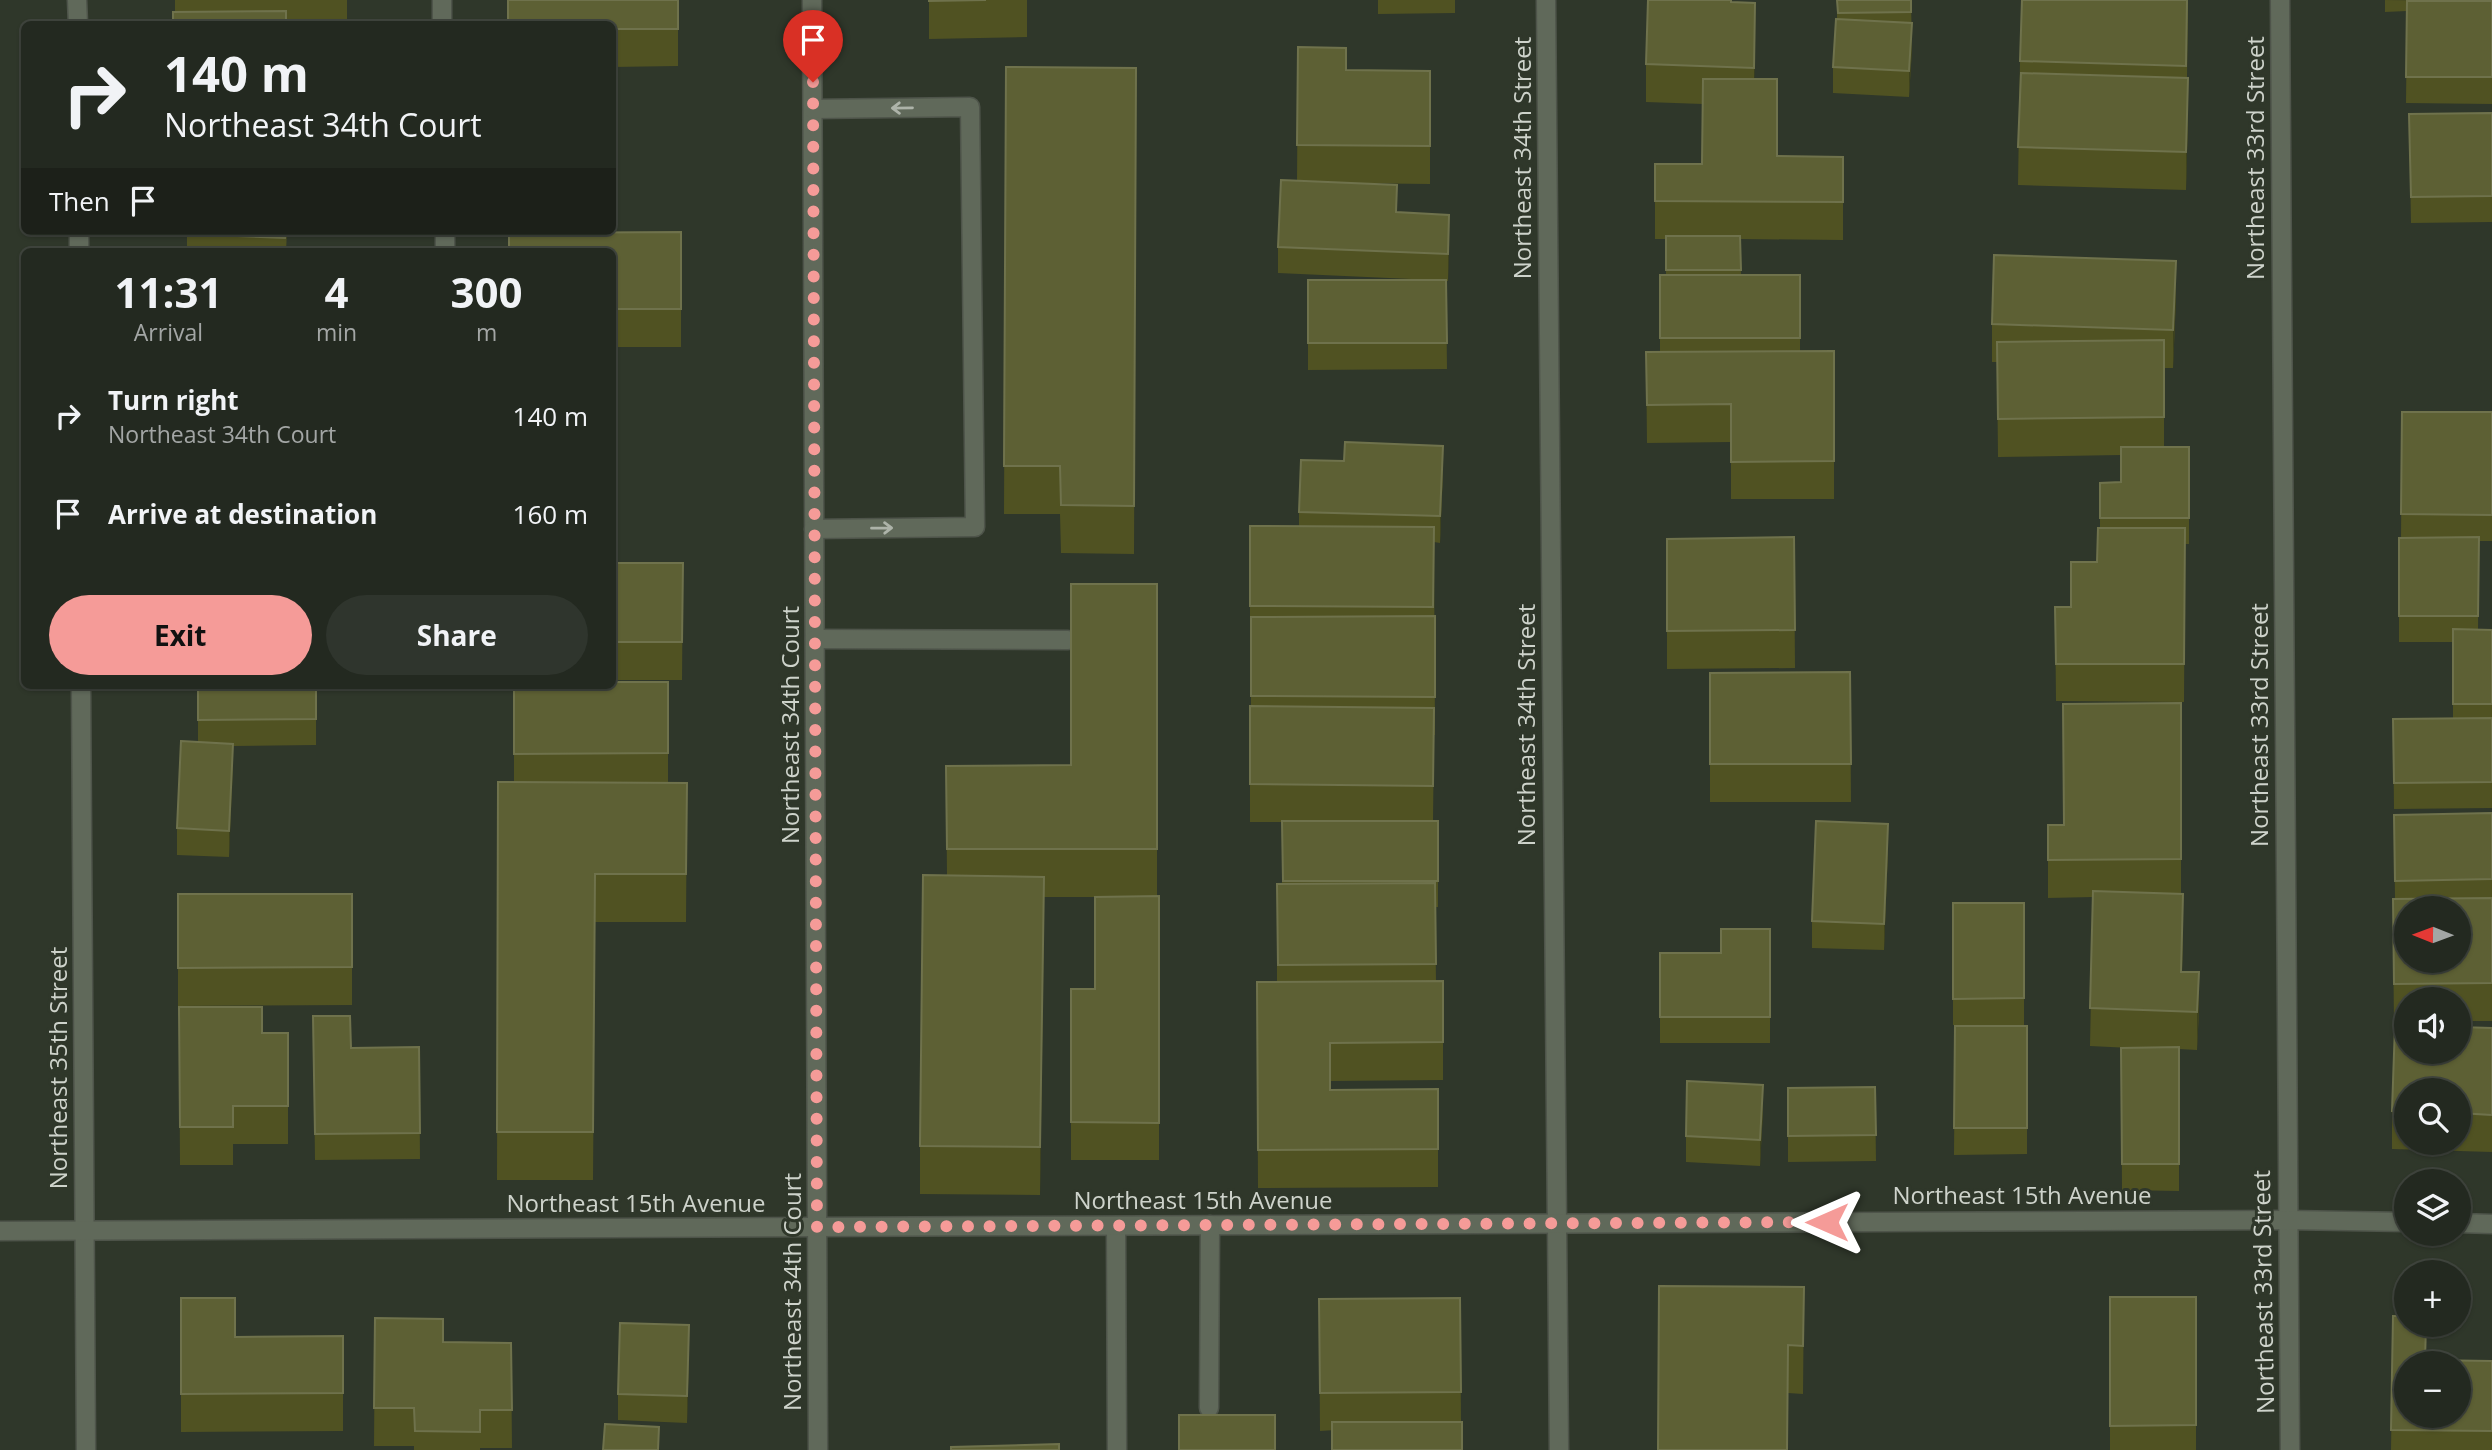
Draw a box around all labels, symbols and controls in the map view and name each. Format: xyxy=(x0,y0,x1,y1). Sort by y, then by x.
pin xyxy=(783,10,843,82)
icon: arrive xyxy=(794,21,832,59)
street label: Northeast 33rd Street xyxy=(2238,36,2271,280)
street label: Northeast 34th Street xyxy=(1505,37,1538,279)
text: 140 m xyxy=(164,40,309,106)
icon: right xyxy=(49,49,140,140)
one-way arrow xyxy=(891,101,914,115)
text: Northeast 34th Court xyxy=(164,103,482,146)
icon: arrive xyxy=(124,182,162,220)
text: Then xyxy=(49,183,110,219)
text: 11:31 xyxy=(114,263,222,320)
text: 4 xyxy=(324,263,349,320)
text: 300 xyxy=(451,263,523,320)
text: Arrival xyxy=(134,316,203,348)
text: min xyxy=(316,316,357,348)
text: m xyxy=(476,316,497,348)
text: Turn right xyxy=(108,382,239,418)
icon: right xyxy=(49,397,87,435)
text: 140 m xyxy=(513,398,588,434)
text: Northeast 34th Court xyxy=(108,418,336,450)
icon: arrive xyxy=(49,495,87,533)
text: Arrive at destination xyxy=(108,496,377,532)
text: 160 m xyxy=(513,496,588,532)
one-way arrow xyxy=(871,521,894,535)
button: Exit xyxy=(49,595,312,675)
button: Share xyxy=(326,595,588,675)
street label: Northeast 33rd Street xyxy=(2242,603,2275,847)
street label: Northeast 34th Street xyxy=(1509,604,1542,846)
street label: Northeast 34th Court xyxy=(773,606,806,844)
north arrow xyxy=(2394,896,2471,973)
map controls xyxy=(2394,896,2471,1428)
street label: Northeast 35th Street xyxy=(41,947,74,1189)
button: sound xyxy=(2394,987,2471,1064)
button: search xyxy=(2394,1078,2471,1155)
button: layers xyxy=(2394,1169,2471,1246)
street label: Northeast 33rd Street xyxy=(2244,1170,2281,1414)
street label: Northeast 34th Court xyxy=(775,1173,808,1411)
street label: Northeast 15th Avenue xyxy=(1892,1178,2152,1211)
street label: Northeast 15th Avenue xyxy=(1073,1183,1333,1216)
position arrow xyxy=(1790,1185,1864,1259)
street label: Northeast 15th Avenue xyxy=(506,1186,766,1219)
button: + xyxy=(2394,1260,2471,1337)
button: − xyxy=(2394,1351,2471,1428)

